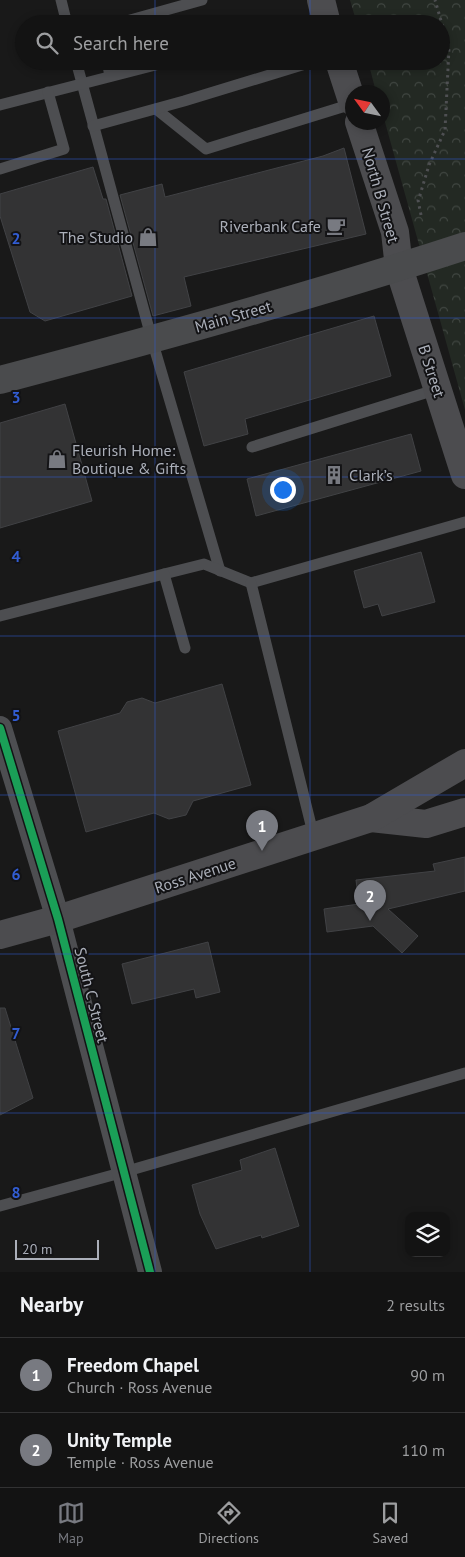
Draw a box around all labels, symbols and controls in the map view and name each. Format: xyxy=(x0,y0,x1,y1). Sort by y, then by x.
search box xyxy=(15,15,450,70)
icon: search xyxy=(33,29,61,57)
text: Search here xyxy=(73,31,169,55)
north arrow xyxy=(345,85,390,130)
street label: North B Street xyxy=(358,145,404,245)
cafe icon: Riverbank Cafe xyxy=(325,215,347,237)
place label: Riverbank Cafe xyxy=(219,216,321,236)
shop icon: The Studio xyxy=(137,226,159,248)
place label: The Studio xyxy=(59,227,133,247)
text: 2 xyxy=(11,228,21,248)
street label: Main Street xyxy=(192,295,274,336)
street label: B Street xyxy=(414,342,450,401)
text: 3 xyxy=(11,387,21,407)
place label: Fleurish Home: Boutique & Gifts xyxy=(72,440,187,478)
shop icon: Fleurish Home: Boutique & Gifts xyxy=(46,448,68,470)
building icon: Clark’s xyxy=(323,464,345,486)
place label: Clark’s xyxy=(349,465,393,485)
your location xyxy=(270,477,296,503)
text: 4 xyxy=(11,546,21,566)
text: 5 xyxy=(11,705,21,725)
pin: 1 xyxy=(246,810,278,851)
street label: Ross Avenue xyxy=(152,852,238,898)
text: 6 xyxy=(11,864,21,884)
pin: 2 xyxy=(354,880,386,921)
street label: South C Street xyxy=(70,945,114,1045)
text: 7 xyxy=(11,1023,21,1043)
text: 8 xyxy=(11,1182,21,1202)
map controls xyxy=(405,1212,450,1257)
button: layers xyxy=(405,1212,450,1257)
scale bar xyxy=(15,1237,99,1260)
text: 20 m xyxy=(22,1240,52,1258)
text: Nearby xyxy=(20,1291,83,1318)
text: 2 results xyxy=(386,1295,445,1315)
text: Freedom Chapel xyxy=(67,1353,199,1377)
text: 1 xyxy=(31,1365,41,1385)
text: 90 m xyxy=(410,1365,445,1385)
text: Church · Ross Avenue xyxy=(67,1377,212,1397)
text: Unity Temple xyxy=(67,1428,172,1452)
text: 2 xyxy=(31,1440,41,1460)
text: 110 m xyxy=(402,1440,445,1460)
text: Temple · Ross Avenue xyxy=(67,1452,214,1472)
tab: Map xyxy=(57,1499,85,1547)
tab: Directions xyxy=(198,1499,259,1547)
tab: Saved xyxy=(373,1499,408,1547)

